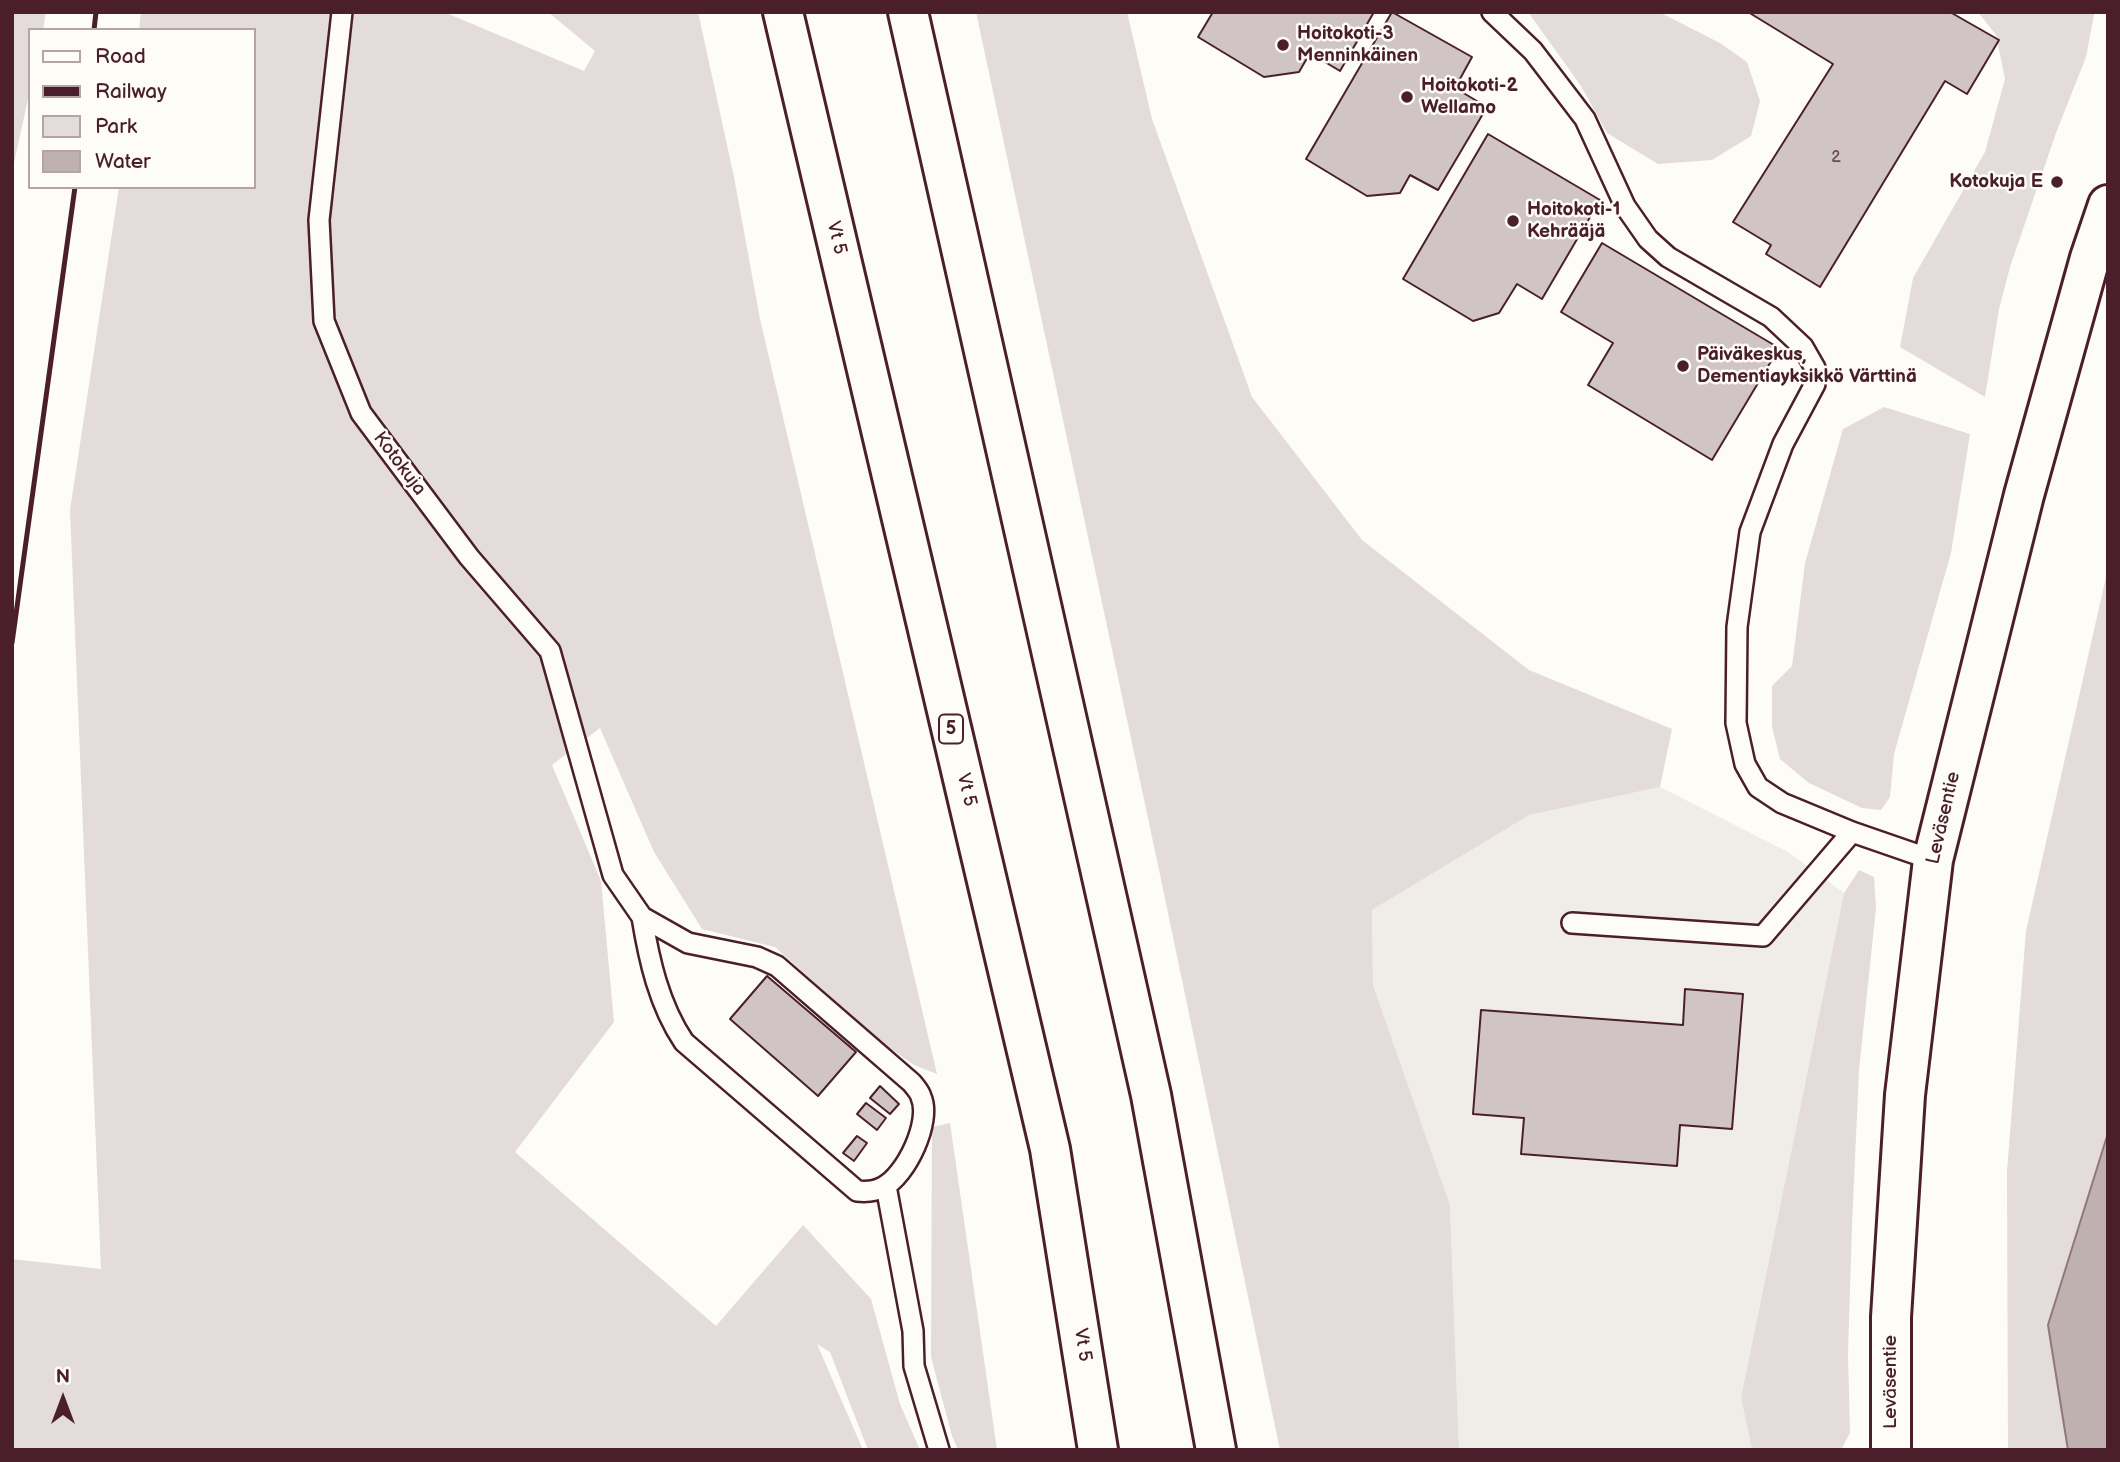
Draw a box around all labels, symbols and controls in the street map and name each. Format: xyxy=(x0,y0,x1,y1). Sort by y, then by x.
place label: Hoitokoti-3 Menninkäinen xyxy=(1297,23,1418,67)
legend xyxy=(28,28,256,189)
marker: Hoitokoti-3 Menninkäinen xyxy=(1275,37,1291,53)
text: Road xyxy=(95,44,146,69)
place label: Hoitokoti-2 Wellamo xyxy=(1421,75,1518,119)
text: Railway xyxy=(95,79,167,104)
marker: Hoitokoti-2 Wellamo xyxy=(1399,89,1415,105)
text: Park xyxy=(95,114,137,139)
house number: 2 xyxy=(1831,148,1841,168)
text: Water xyxy=(95,149,151,174)
place label: Kotokuja E xyxy=(1949,171,2043,193)
marker: Kotokuja E xyxy=(2049,174,2065,190)
place label: Hoitokoti-1 Kehrääjä xyxy=(1527,199,1621,243)
marker: Hoitokoti-1 Kehrääjä xyxy=(1505,213,1521,229)
street label: Vt 5 xyxy=(821,219,851,257)
place label: Päiväkeskus, Dementiayksikkö Värttinä xyxy=(1697,344,1917,388)
marker: Päiväkeskus, Dementiayksikkö Värttinä xyxy=(1675,358,1691,374)
street label: Kotokuja xyxy=(368,428,430,500)
road number: 5 xyxy=(939,714,963,744)
street label: Leväsentie xyxy=(1922,770,1966,866)
street label: Vt 5 xyxy=(951,771,981,809)
street label: Vt 5 xyxy=(1068,1327,1096,1363)
street label: Leväsentie xyxy=(1880,1335,1902,1429)
north arrow xyxy=(28,1364,98,1434)
text: N xyxy=(56,1366,70,1389)

